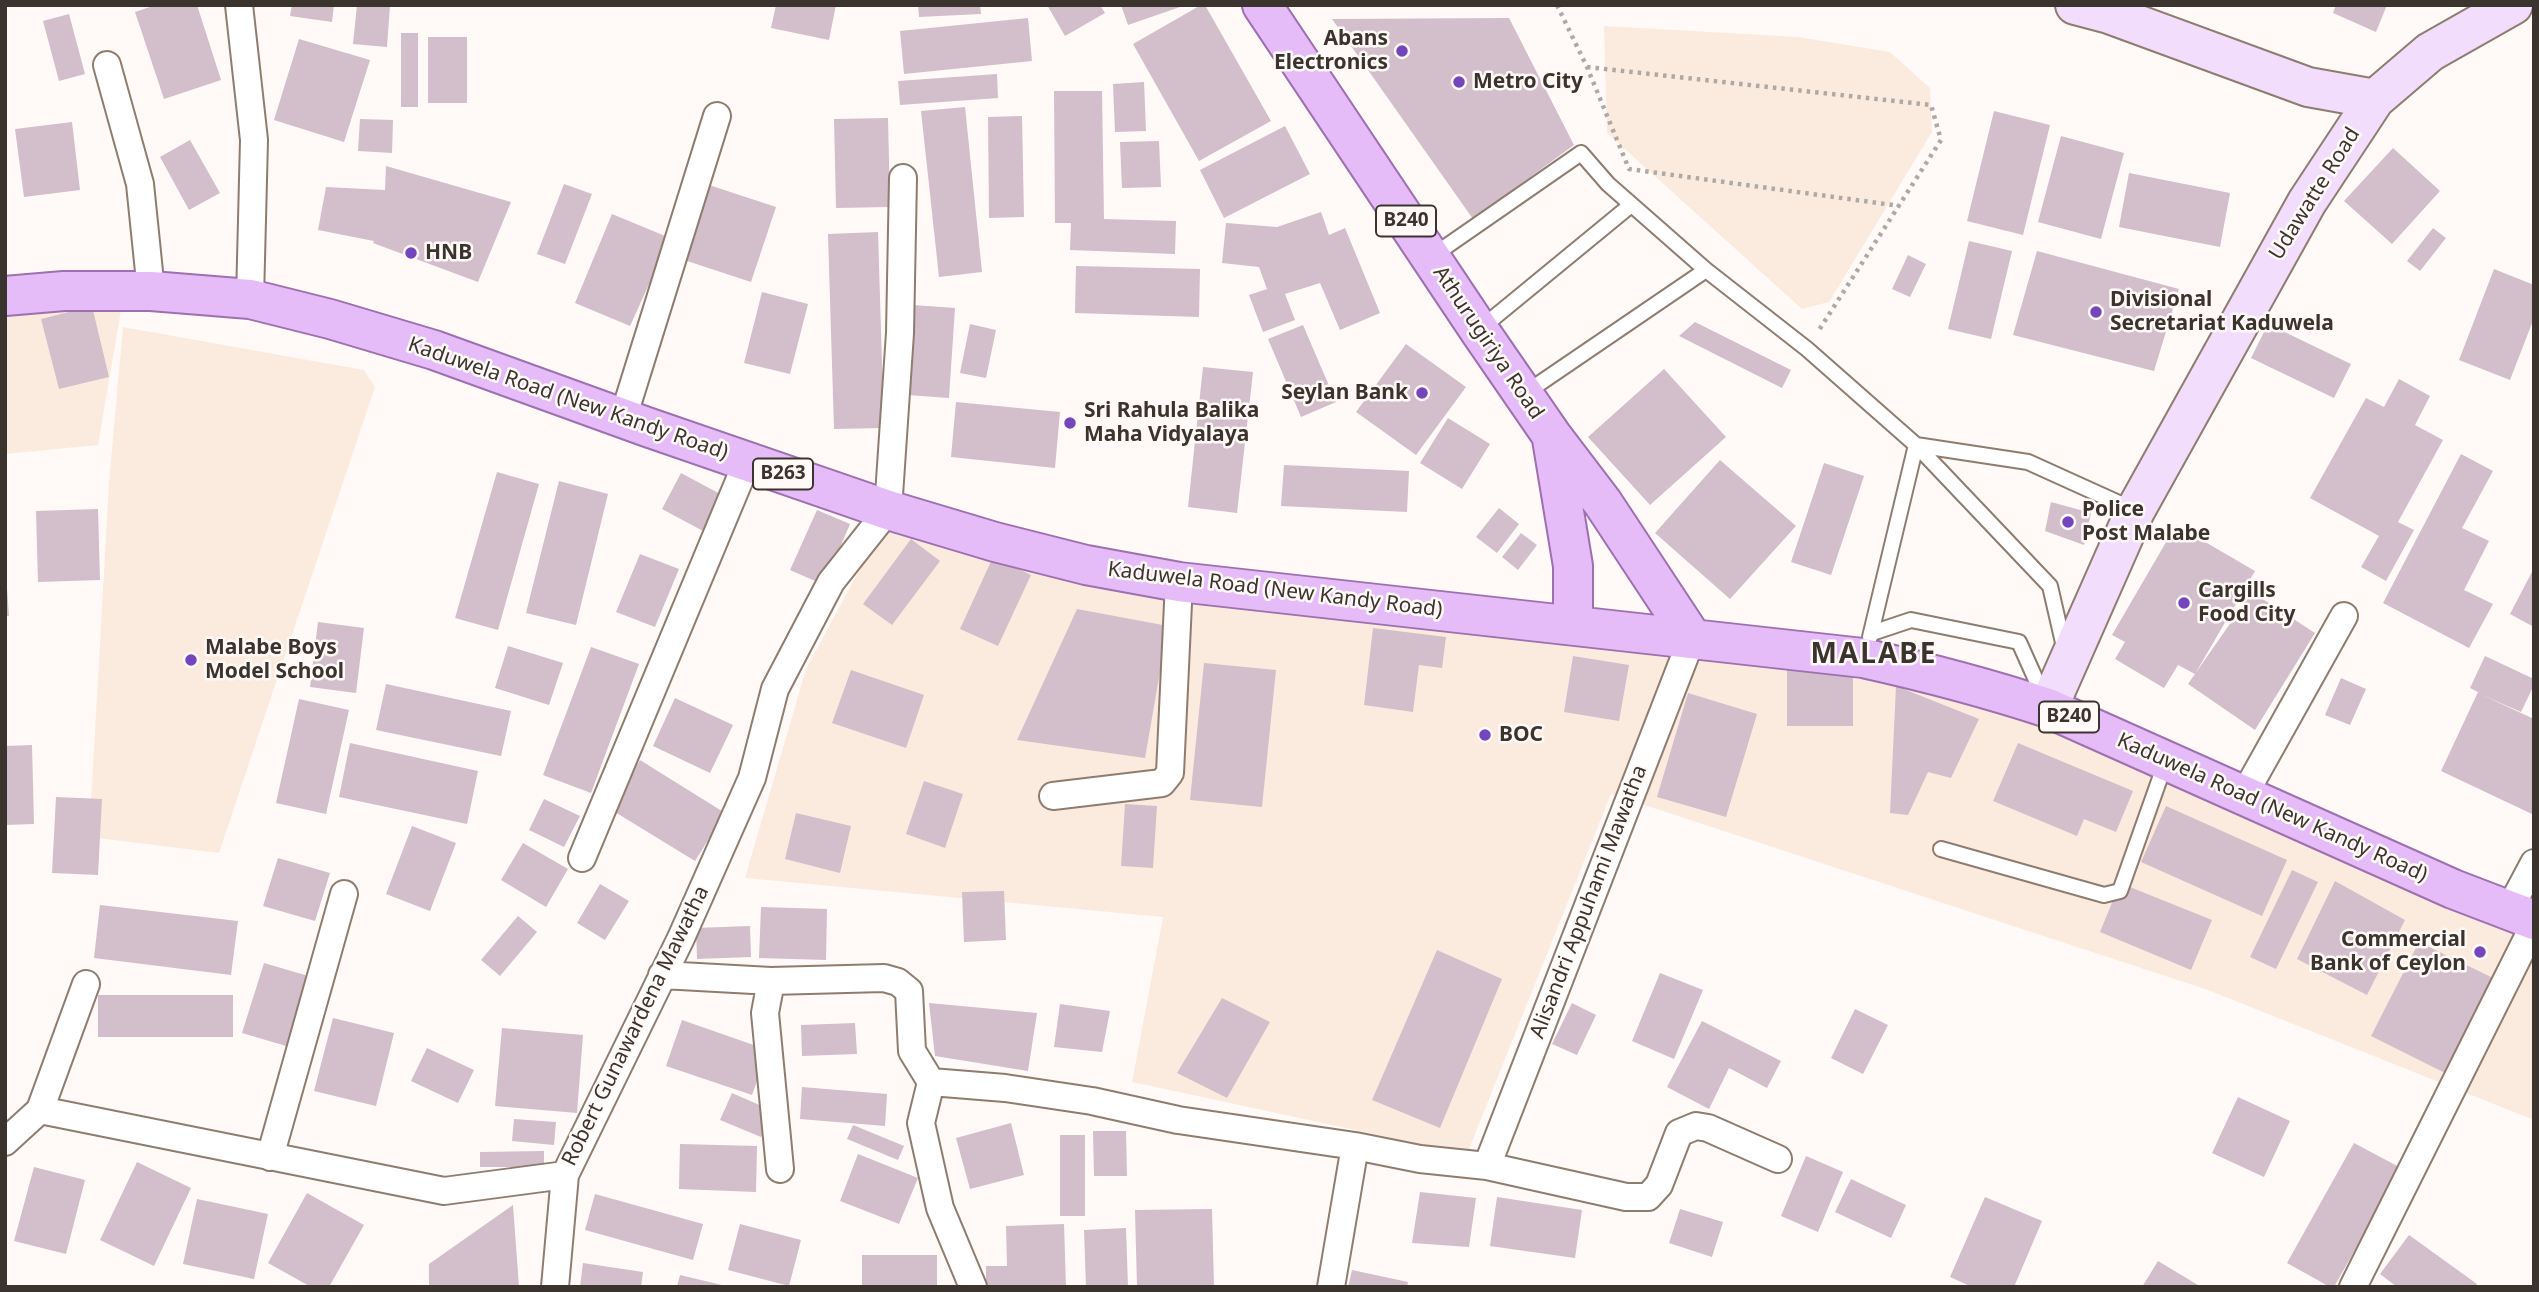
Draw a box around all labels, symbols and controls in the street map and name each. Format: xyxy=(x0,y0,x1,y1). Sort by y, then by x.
place label: Abans Electronics xyxy=(1274,26,1388,76)
marker: Abans Electronics xyxy=(1394,43,1410,59)
place label: Metro City xyxy=(1473,69,1583,95)
marker: Metro City xyxy=(1451,74,1467,90)
street label: Udawatte Road xyxy=(2264,123,2366,265)
road number: B240 xyxy=(1376,206,1436,236)
place label: HNB xyxy=(425,240,472,266)
marker: HNB xyxy=(403,245,419,261)
street label: Athurugiriya Road xyxy=(1427,262,1549,424)
place label: Divisional Secretariat Kaduwela xyxy=(2110,287,2334,337)
marker: Divisional Secretariat Kaduwela xyxy=(2088,304,2104,320)
street label: Kaduwela Road (New Kandy Road) xyxy=(405,332,731,466)
place label: Seylan Bank xyxy=(1281,380,1408,406)
marker: Seylan Bank xyxy=(1414,385,1430,401)
place label: Sri Rahula Balika Maha Vidyalaya xyxy=(1084,398,1259,448)
marker: Sri Rahula Balika Maha Vidyalaya xyxy=(1062,415,1078,431)
road number: B263 xyxy=(753,458,813,489)
place label: Police Post Malabe xyxy=(2082,497,2210,547)
marker: Police Post Malabe xyxy=(2060,514,2076,530)
street label: Kaduwela Road (New Kandy Road) xyxy=(1106,557,1444,623)
place label: Cargills Food City xyxy=(2198,578,2295,628)
marker: Cargills Food City xyxy=(2176,595,2192,611)
place label: Malabe Boys Model School xyxy=(205,635,344,685)
district label: MALABE xyxy=(1811,638,1937,672)
marker: Malabe Boys Model School xyxy=(183,652,199,668)
road number: B240 xyxy=(2039,702,2099,732)
place label: BOC xyxy=(1499,722,1543,748)
marker: BOC xyxy=(1477,727,1493,743)
street label: Kaduwela Road (New Kandy Road) xyxy=(2113,728,2431,888)
street label: Alisandri Appuhami Mawatha xyxy=(1525,762,1653,1042)
street label: Robert Gunawardena Mawatha xyxy=(557,882,715,1170)
place label: Commercial Bank of Ceylon xyxy=(2310,927,2466,977)
marker: Commercial Bank of Ceylon xyxy=(2472,944,2488,960)

